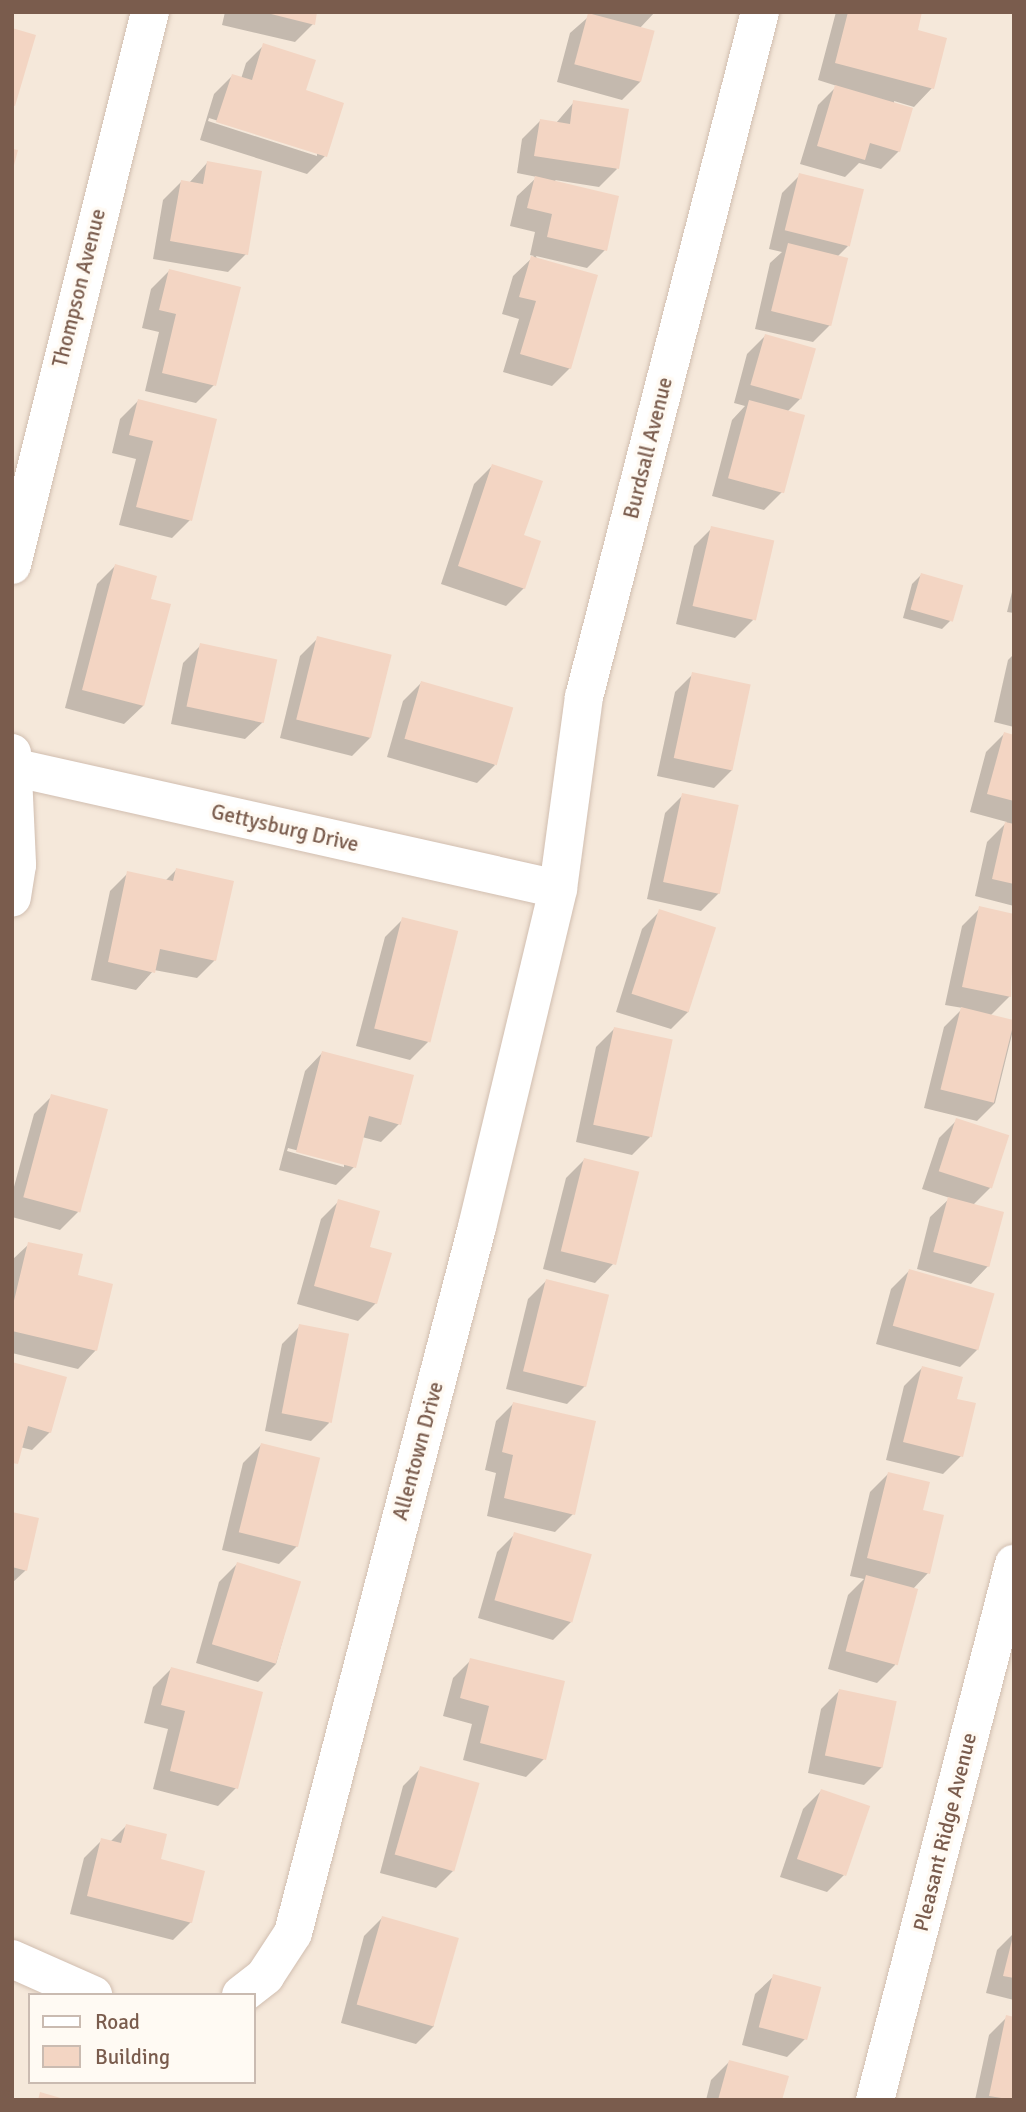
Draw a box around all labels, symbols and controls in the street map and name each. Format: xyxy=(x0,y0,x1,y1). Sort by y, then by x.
street label: Thompson Avenue xyxy=(47,206,111,370)
street label: Burdsall Avenue xyxy=(618,375,678,521)
street label: Gettysburg Drive xyxy=(209,799,361,857)
street label: Allentown Drive xyxy=(387,1379,449,1523)
street label: Pleasant Ridge Avenue xyxy=(908,1730,982,1934)
legend xyxy=(28,1993,256,2084)
text: Road xyxy=(95,2009,140,2035)
text: Building xyxy=(95,2044,170,2070)

